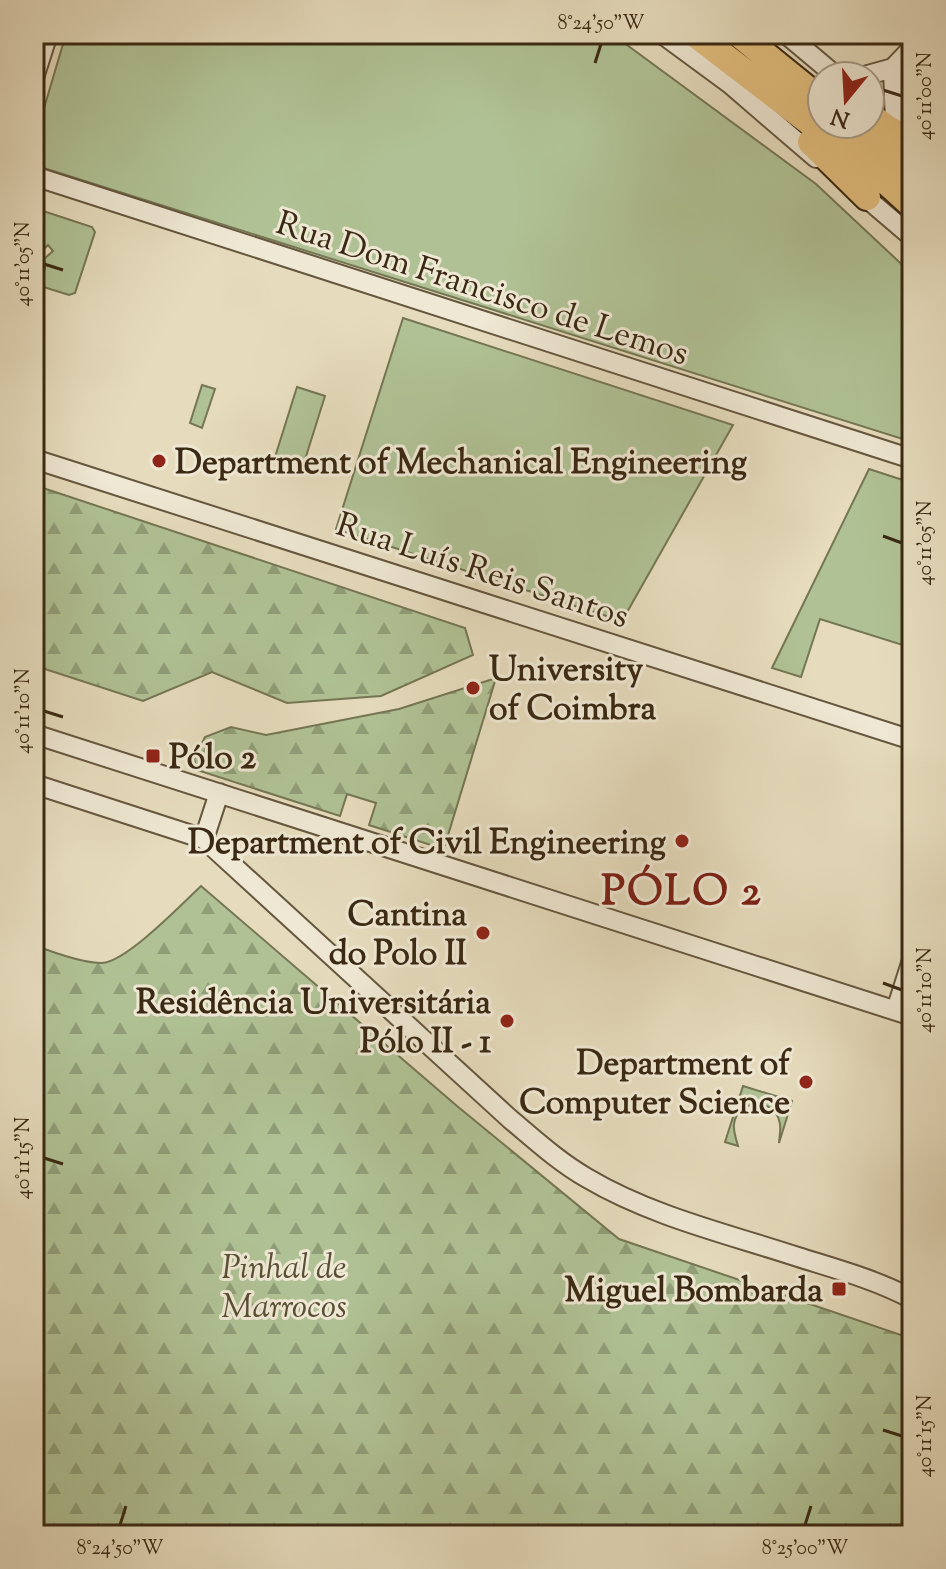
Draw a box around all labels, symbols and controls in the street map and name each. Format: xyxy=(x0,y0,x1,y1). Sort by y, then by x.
text: 8°24'50"W xyxy=(557,10,645,39)
text: 40°11'00"N xyxy=(912,52,941,140)
north arrow xyxy=(806,60,886,140)
text: N xyxy=(827,98,854,134)
street label: Rua Dom Francisco de Lemos xyxy=(269,200,694,380)
text: 40°11'05"N xyxy=(10,221,39,306)
place label: Department of Mechanical Engineering xyxy=(175,440,748,489)
marker: Department of Mechanical Engineering xyxy=(150,452,168,470)
text: 40°11'05"N xyxy=(912,500,941,585)
street label: Rua Luís Reis Santos xyxy=(329,502,635,643)
place label: University of Coimbra xyxy=(489,647,656,735)
text: 40°11'10"N xyxy=(10,668,39,754)
marker: University of Coimbra xyxy=(464,679,482,697)
place label: Pólo 2 xyxy=(169,735,256,784)
marker: Pólo 2 xyxy=(144,747,162,765)
place label: Department of Civil Engineering xyxy=(188,820,666,869)
marker: Department of Civil Engineering xyxy=(673,832,691,850)
district label: PÓLO 2 xyxy=(601,864,763,924)
place label: Cantina do Polo II xyxy=(329,892,468,980)
marker: Cantina do Polo II xyxy=(474,924,492,942)
text: 40°11'10"N xyxy=(912,947,941,1033)
place label: Residência Universitária Pólo II - 1 xyxy=(136,980,491,1068)
marker: Residência Universitária Pólo II - 1 xyxy=(498,1012,516,1030)
place label: Department of Computer Science xyxy=(519,1041,792,1129)
marker: Department of Computer Science xyxy=(797,1073,815,1091)
text: 40°11'15"N xyxy=(10,1117,39,1199)
park label: Pinhal de Marrocos xyxy=(221,1245,347,1333)
place label: Miguel Bombarda xyxy=(564,1268,823,1317)
marker: Miguel Bombarda xyxy=(830,1280,848,1298)
text: 40°11'15"N xyxy=(912,1395,941,1477)
text: 8°24'50"W xyxy=(76,1535,164,1564)
text: 8°25'00"W xyxy=(762,1535,848,1564)

